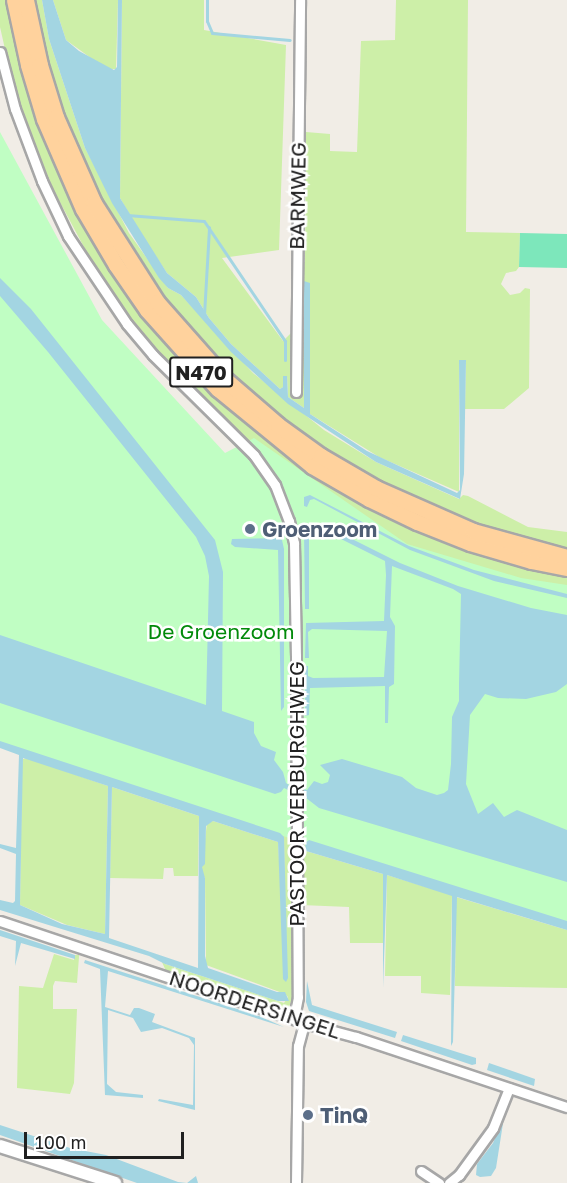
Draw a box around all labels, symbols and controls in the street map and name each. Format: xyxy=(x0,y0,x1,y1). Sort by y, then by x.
street label: BARMWEG xyxy=(283,142,311,250)
road number: N470 xyxy=(168,355,234,389)
place label: Groenzoom xyxy=(262,516,377,542)
marker: Groenzoom xyxy=(243,522,257,536)
park label: De Groenzoom xyxy=(147,618,295,644)
street label: PASTOOR VERBURGHWEG xyxy=(283,661,309,927)
street label: NOORDERSINGEL xyxy=(166,964,344,1044)
place label: TinQ xyxy=(320,1102,368,1128)
marker: TinQ xyxy=(301,1108,315,1122)
scale bar xyxy=(27,1120,188,1158)
text: 100 m xyxy=(35,1131,86,1153)

